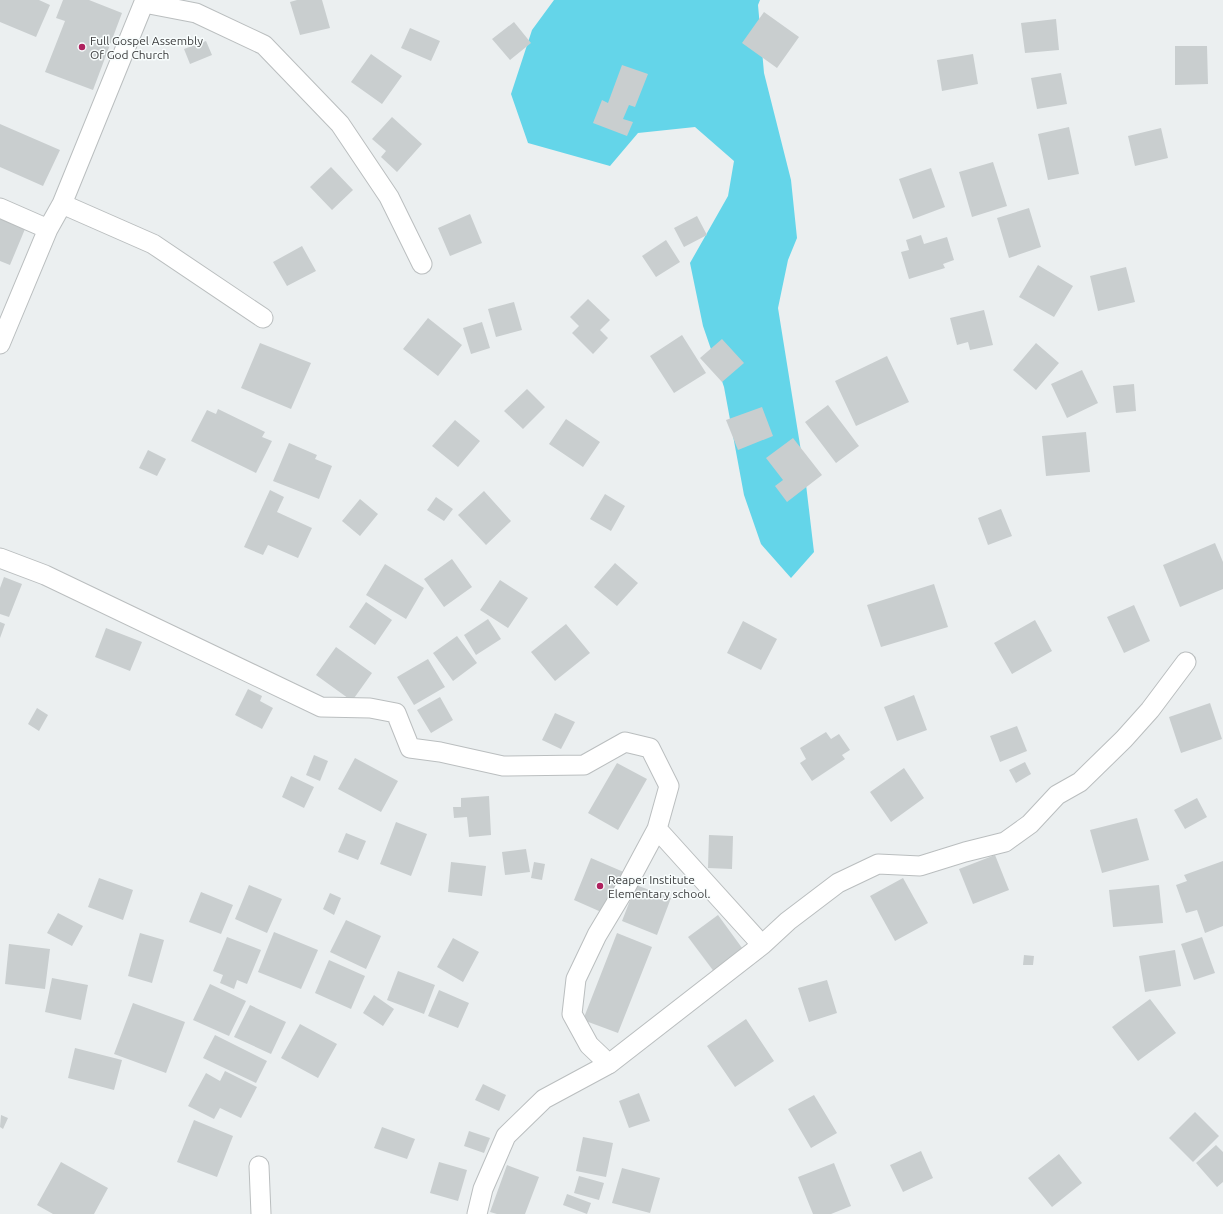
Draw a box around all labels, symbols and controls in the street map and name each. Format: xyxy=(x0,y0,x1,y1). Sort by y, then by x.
place label: Full Gospel Assembly Of God Church xyxy=(90,34,203,61)
marker: Full Gospel Assembly Of God Church xyxy=(77,42,87,52)
place label: Reaper Institute Elementary school. xyxy=(608,873,710,900)
marker: Reaper Institute Elementary school. xyxy=(595,881,605,891)

